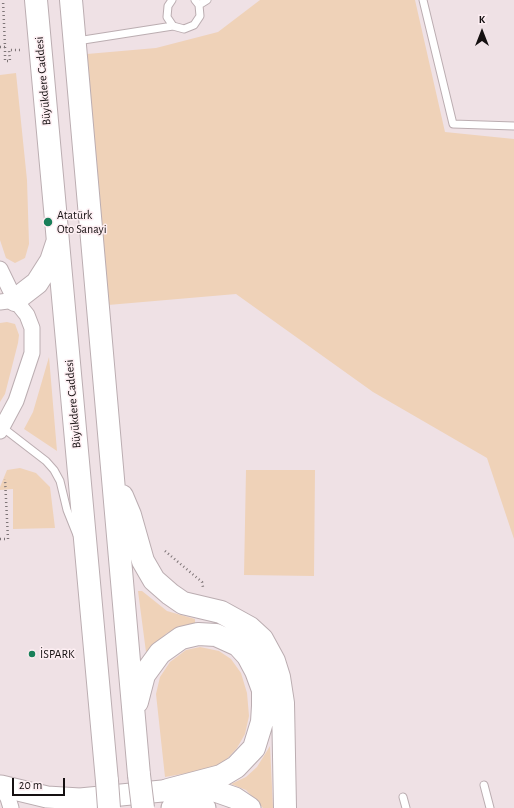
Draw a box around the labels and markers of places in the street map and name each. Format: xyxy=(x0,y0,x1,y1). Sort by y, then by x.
place label: Atatürk Oto Sanayi xyxy=(57,208,107,236)
marker: Atatürk Oto Sanayi xyxy=(42,216,54,228)
place label: İSPARK xyxy=(40,647,75,661)
marker: İSPARK xyxy=(27,649,37,659)

